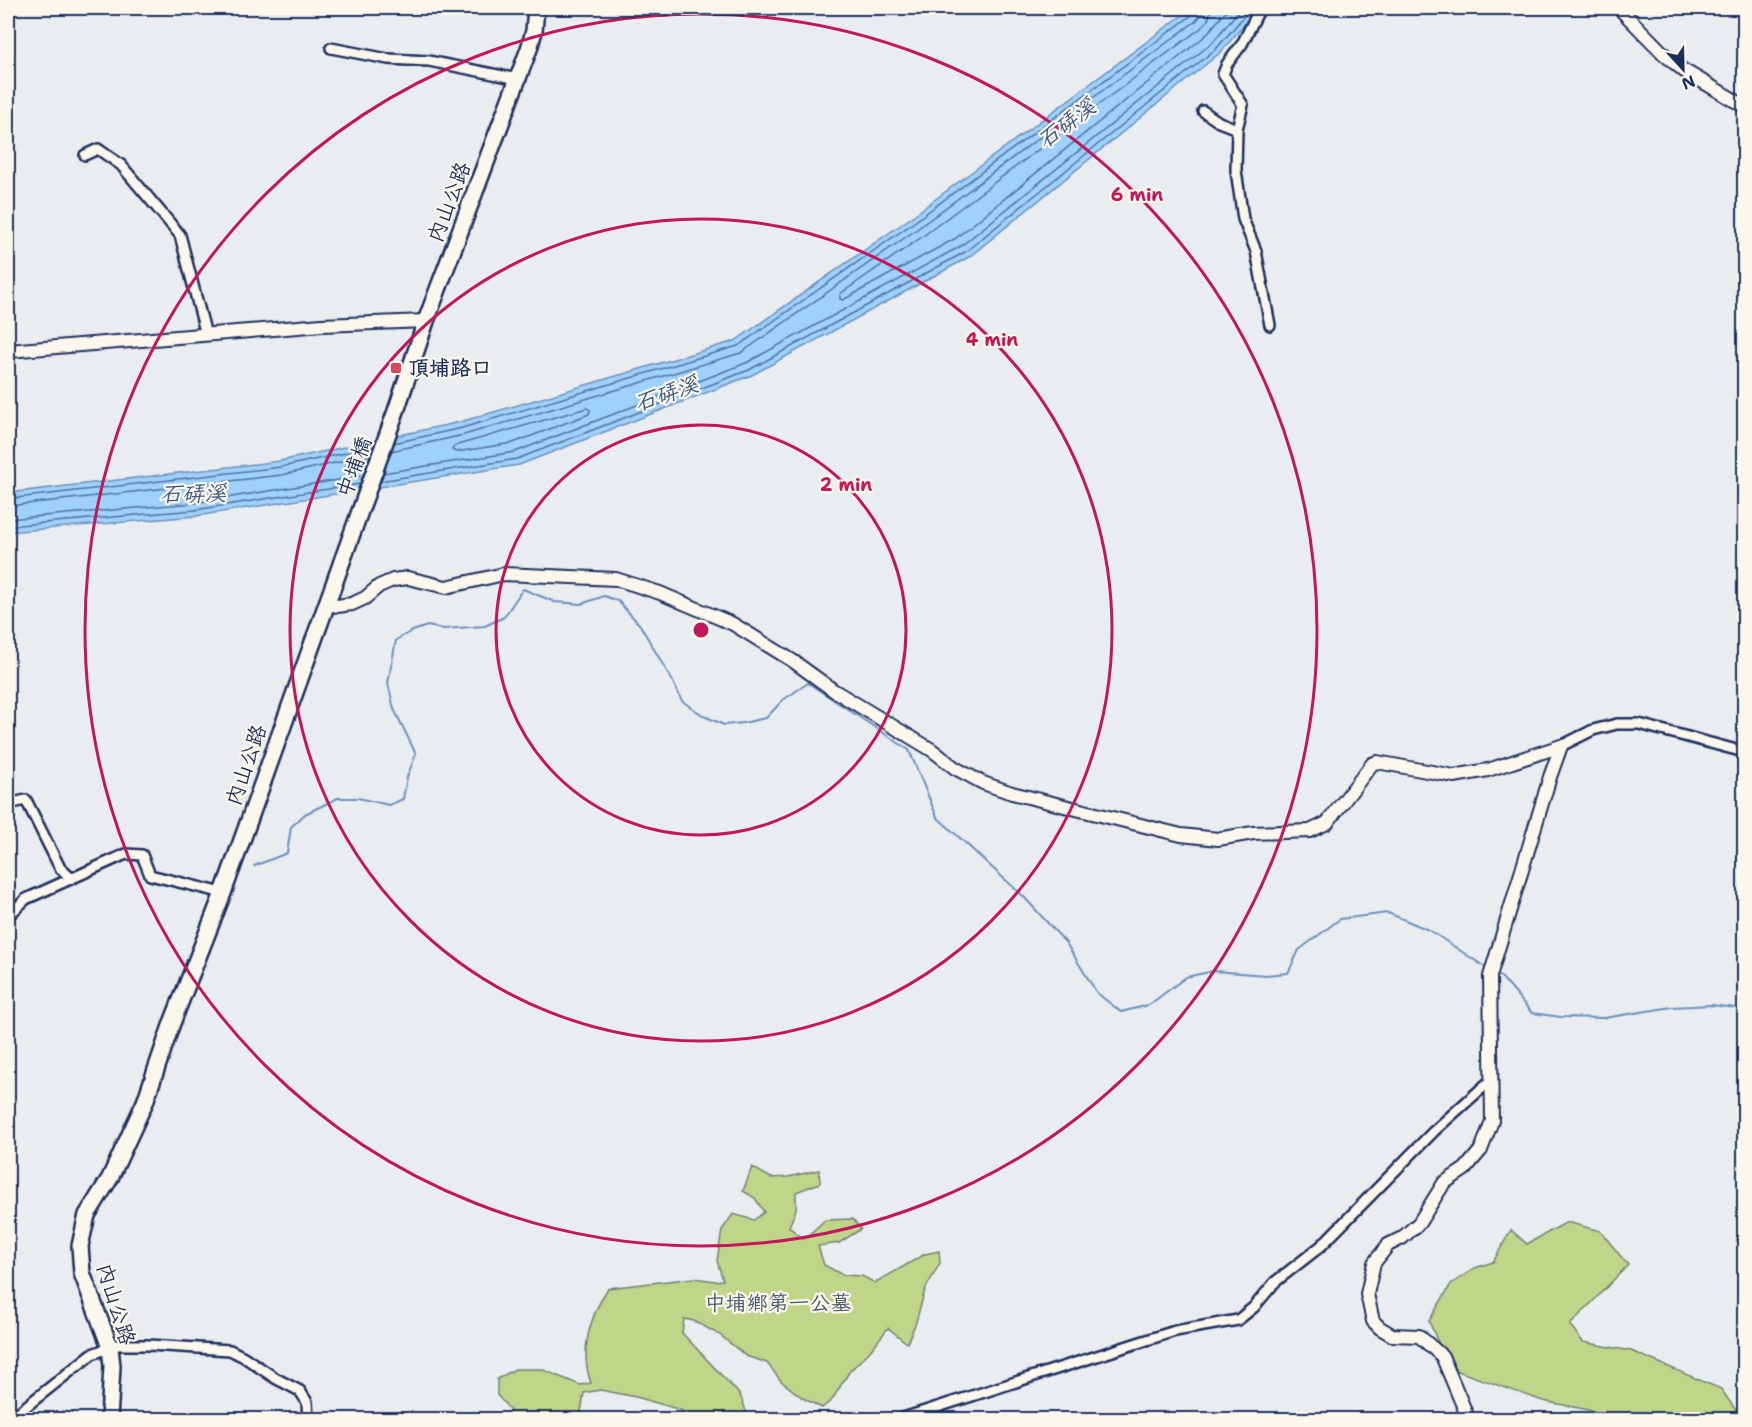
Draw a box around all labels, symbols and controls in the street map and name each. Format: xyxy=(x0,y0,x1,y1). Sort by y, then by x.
north arrow xyxy=(1653,39,1713,99)
text: N xyxy=(1679,70,1698,95)
water label: 石硦溪 xyxy=(1031,91,1102,155)
street label: 內山公路 xyxy=(421,158,477,246)
text: 6 min xyxy=(1111,183,1163,207)
text: 4 min xyxy=(966,328,1018,352)
place label: 頂埔路口 xyxy=(408,354,492,382)
marker: 頂埔路口 xyxy=(389,361,403,375)
water label: 石硦溪 xyxy=(630,369,703,418)
street label: 中埔橋 xyxy=(330,433,378,501)
text: 2 min xyxy=(820,473,872,497)
water label: 石硦溪 xyxy=(160,478,227,509)
centre of rings xyxy=(691,620,711,640)
street label: 內山公路 xyxy=(219,721,273,809)
street label: 內山公路 xyxy=(90,1260,142,1348)
park label: 中埔鄉第一公墓 xyxy=(705,1289,852,1317)

